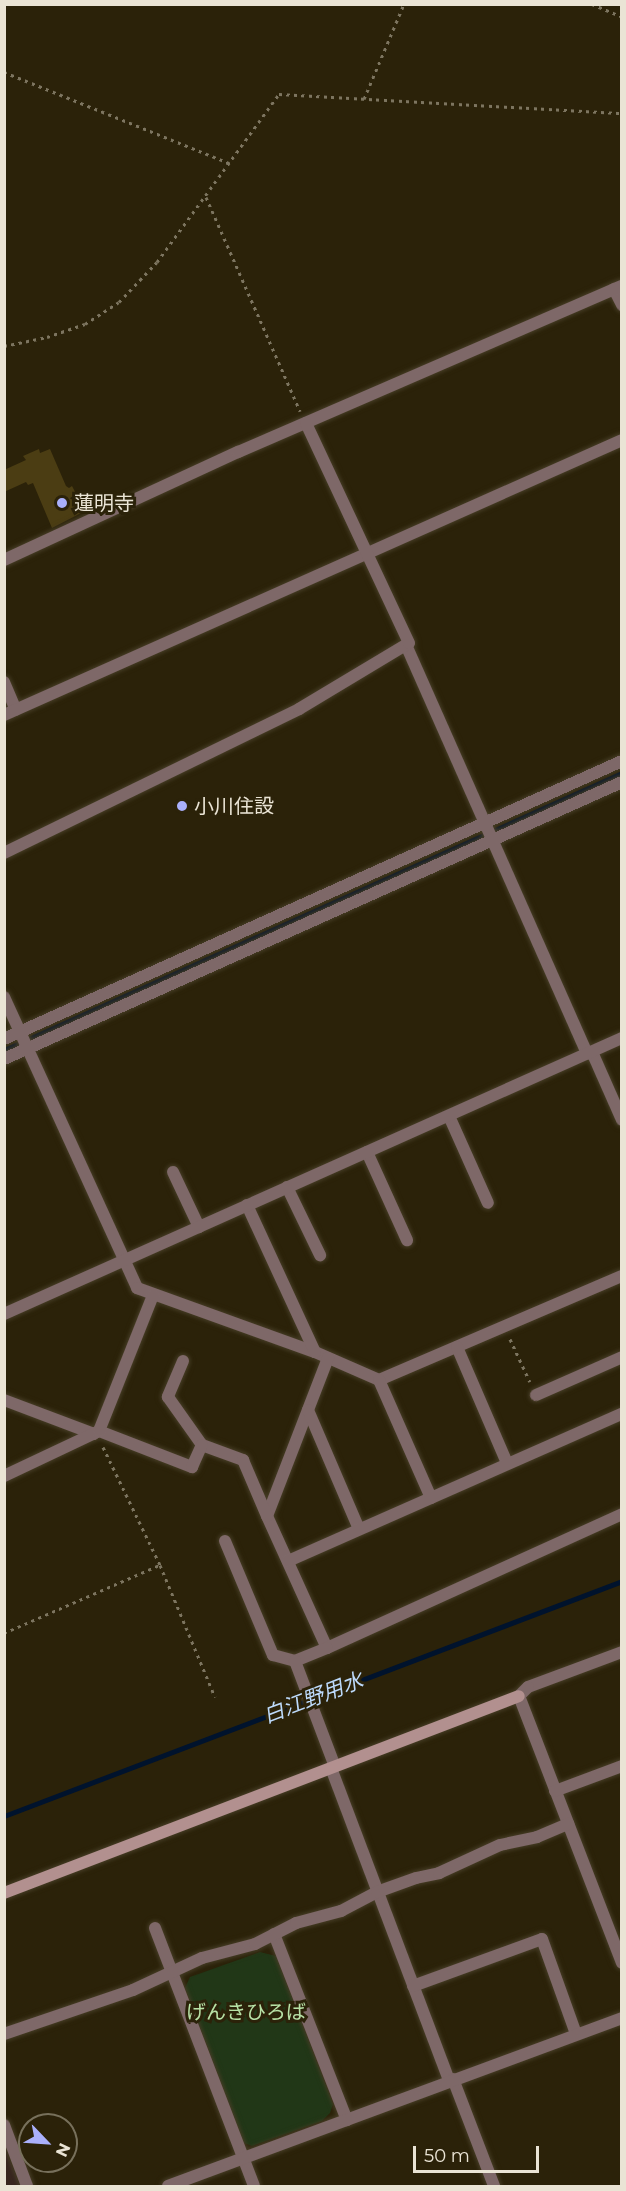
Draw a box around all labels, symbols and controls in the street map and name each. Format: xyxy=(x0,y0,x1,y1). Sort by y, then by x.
place label: 蓮明寺 xyxy=(74,491,134,515)
marker: 蓮明寺 xyxy=(55,496,69,510)
place label: 小川住設 xyxy=(194,794,274,818)
marker: 小川住設 xyxy=(175,799,189,813)
water label: 白江野用水 xyxy=(259,1667,367,1729)
park label: げんきひろば xyxy=(186,2000,306,2024)
north arrow xyxy=(18,2113,78,2173)
scale bar xyxy=(416,2134,542,2172)
text: N xyxy=(52,2140,74,2160)
text: 50 m xyxy=(424,2145,470,2167)

